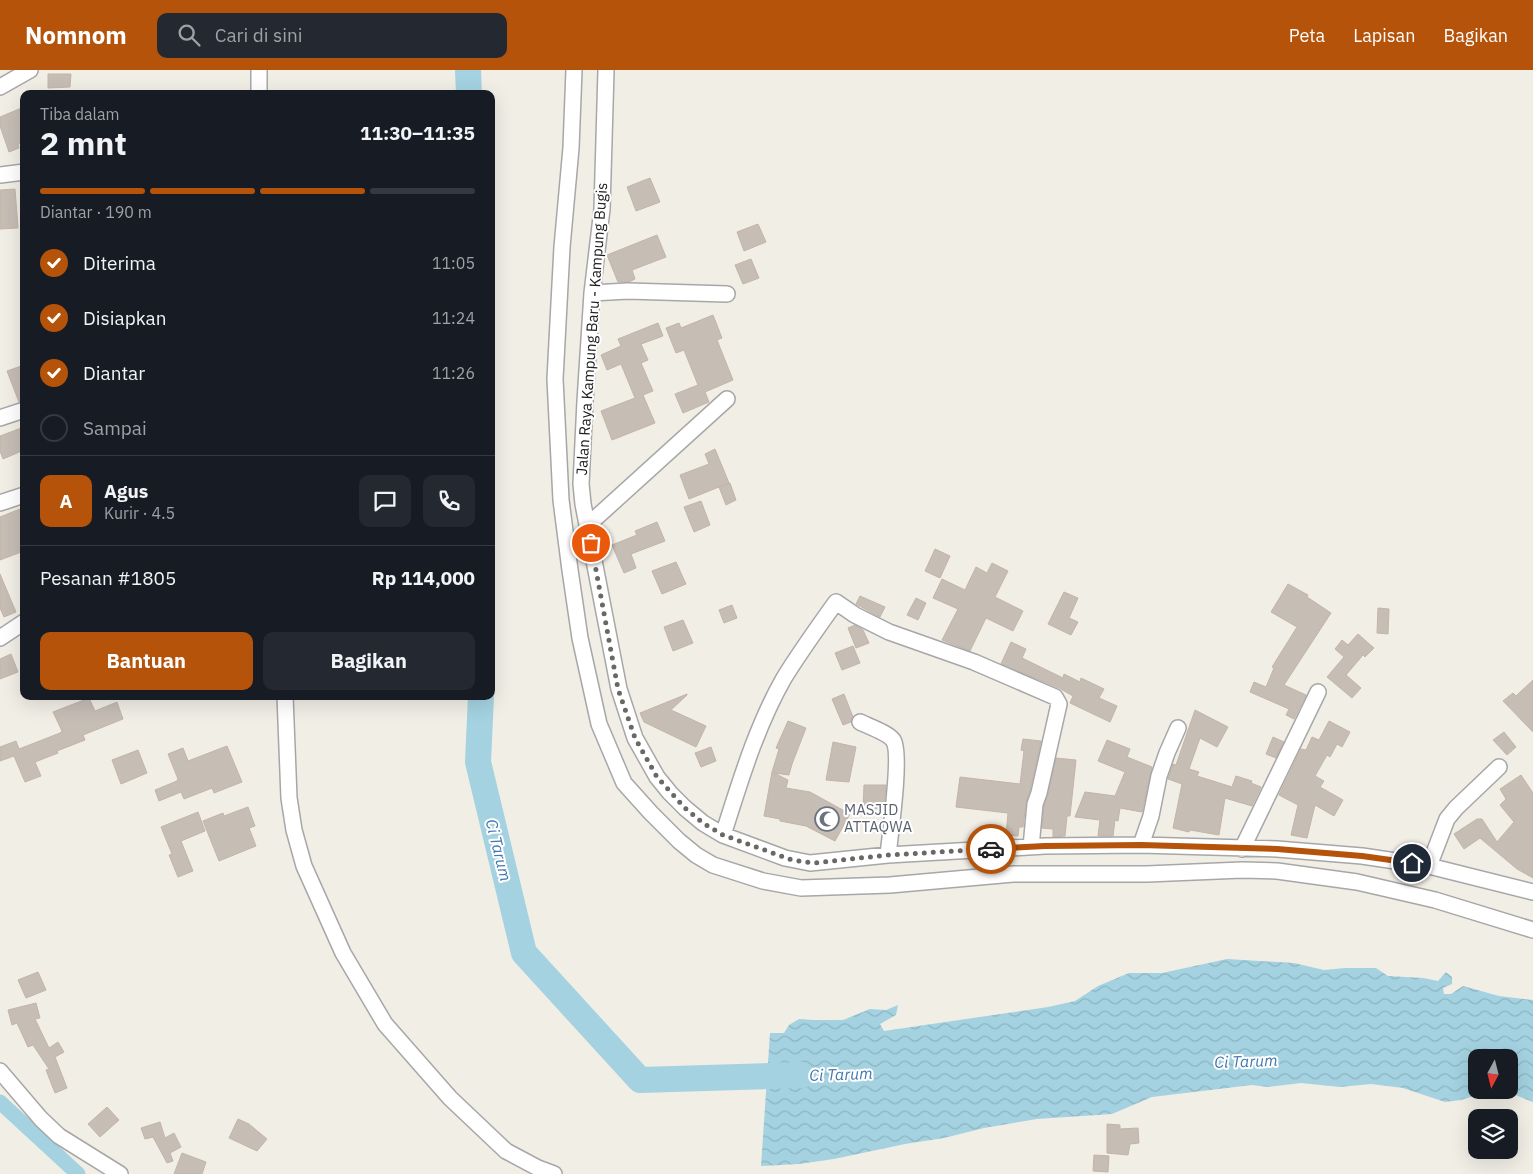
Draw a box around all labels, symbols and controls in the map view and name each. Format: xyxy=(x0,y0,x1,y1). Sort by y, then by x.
search box xyxy=(157,13,507,58)
text: Nomnom xyxy=(25,19,127,51)
icon: search xyxy=(175,21,203,49)
text: Cari di sini xyxy=(215,23,303,47)
text: Peta xyxy=(1289,24,1325,47)
text: Lapisan xyxy=(1353,24,1415,47)
text: Bagikan xyxy=(1443,24,1508,47)
text: Tiba dalam xyxy=(40,104,119,124)
text: 11:30–11:35 xyxy=(360,121,475,145)
text: 2 mnt xyxy=(40,122,127,164)
street label: Jalan Raya Kampung Baru - Kampung Bugis xyxy=(572,182,611,476)
text: Diantar · 190 m xyxy=(40,202,152,222)
icon: check xyxy=(40,249,68,277)
text: Diterima xyxy=(83,251,156,275)
text: 11:05 xyxy=(432,253,475,273)
icon: check xyxy=(40,304,68,332)
text: Disiapkan xyxy=(83,306,167,330)
text: 11:24 xyxy=(432,308,475,328)
icon: check xyxy=(40,359,68,387)
text: Diantar xyxy=(83,361,145,385)
text: 11:26 xyxy=(432,363,475,383)
text: Sampai xyxy=(83,416,147,440)
button: chat xyxy=(359,475,411,527)
button: phone xyxy=(423,475,475,527)
text: Agus xyxy=(104,479,148,503)
text: A xyxy=(59,489,73,513)
text: Kurir · 4.5 xyxy=(104,503,175,523)
pin xyxy=(570,522,612,564)
icon: bag xyxy=(577,529,605,557)
text: Pesanan #1805 xyxy=(40,566,176,590)
text: Rp 114,000 xyxy=(372,566,475,590)
button: Bantuan xyxy=(40,632,253,690)
button: Bagikan xyxy=(263,632,475,690)
place label: MASJID ATTAQWA xyxy=(844,800,912,836)
mosque icon: MASJID ATTAQWA xyxy=(814,806,840,832)
water label: Ci Tarum xyxy=(482,817,516,883)
courier xyxy=(966,824,1016,874)
icon: car xyxy=(977,835,1005,863)
pin xyxy=(1391,842,1433,884)
icon: home xyxy=(1398,849,1426,877)
north arrow xyxy=(1468,1049,1518,1099)
map controls xyxy=(1468,1049,1518,1159)
water label: Ci Tarum xyxy=(1214,1050,1278,1072)
water label: Ci Tarum xyxy=(809,1063,873,1085)
button: layers xyxy=(1468,1109,1518,1159)

